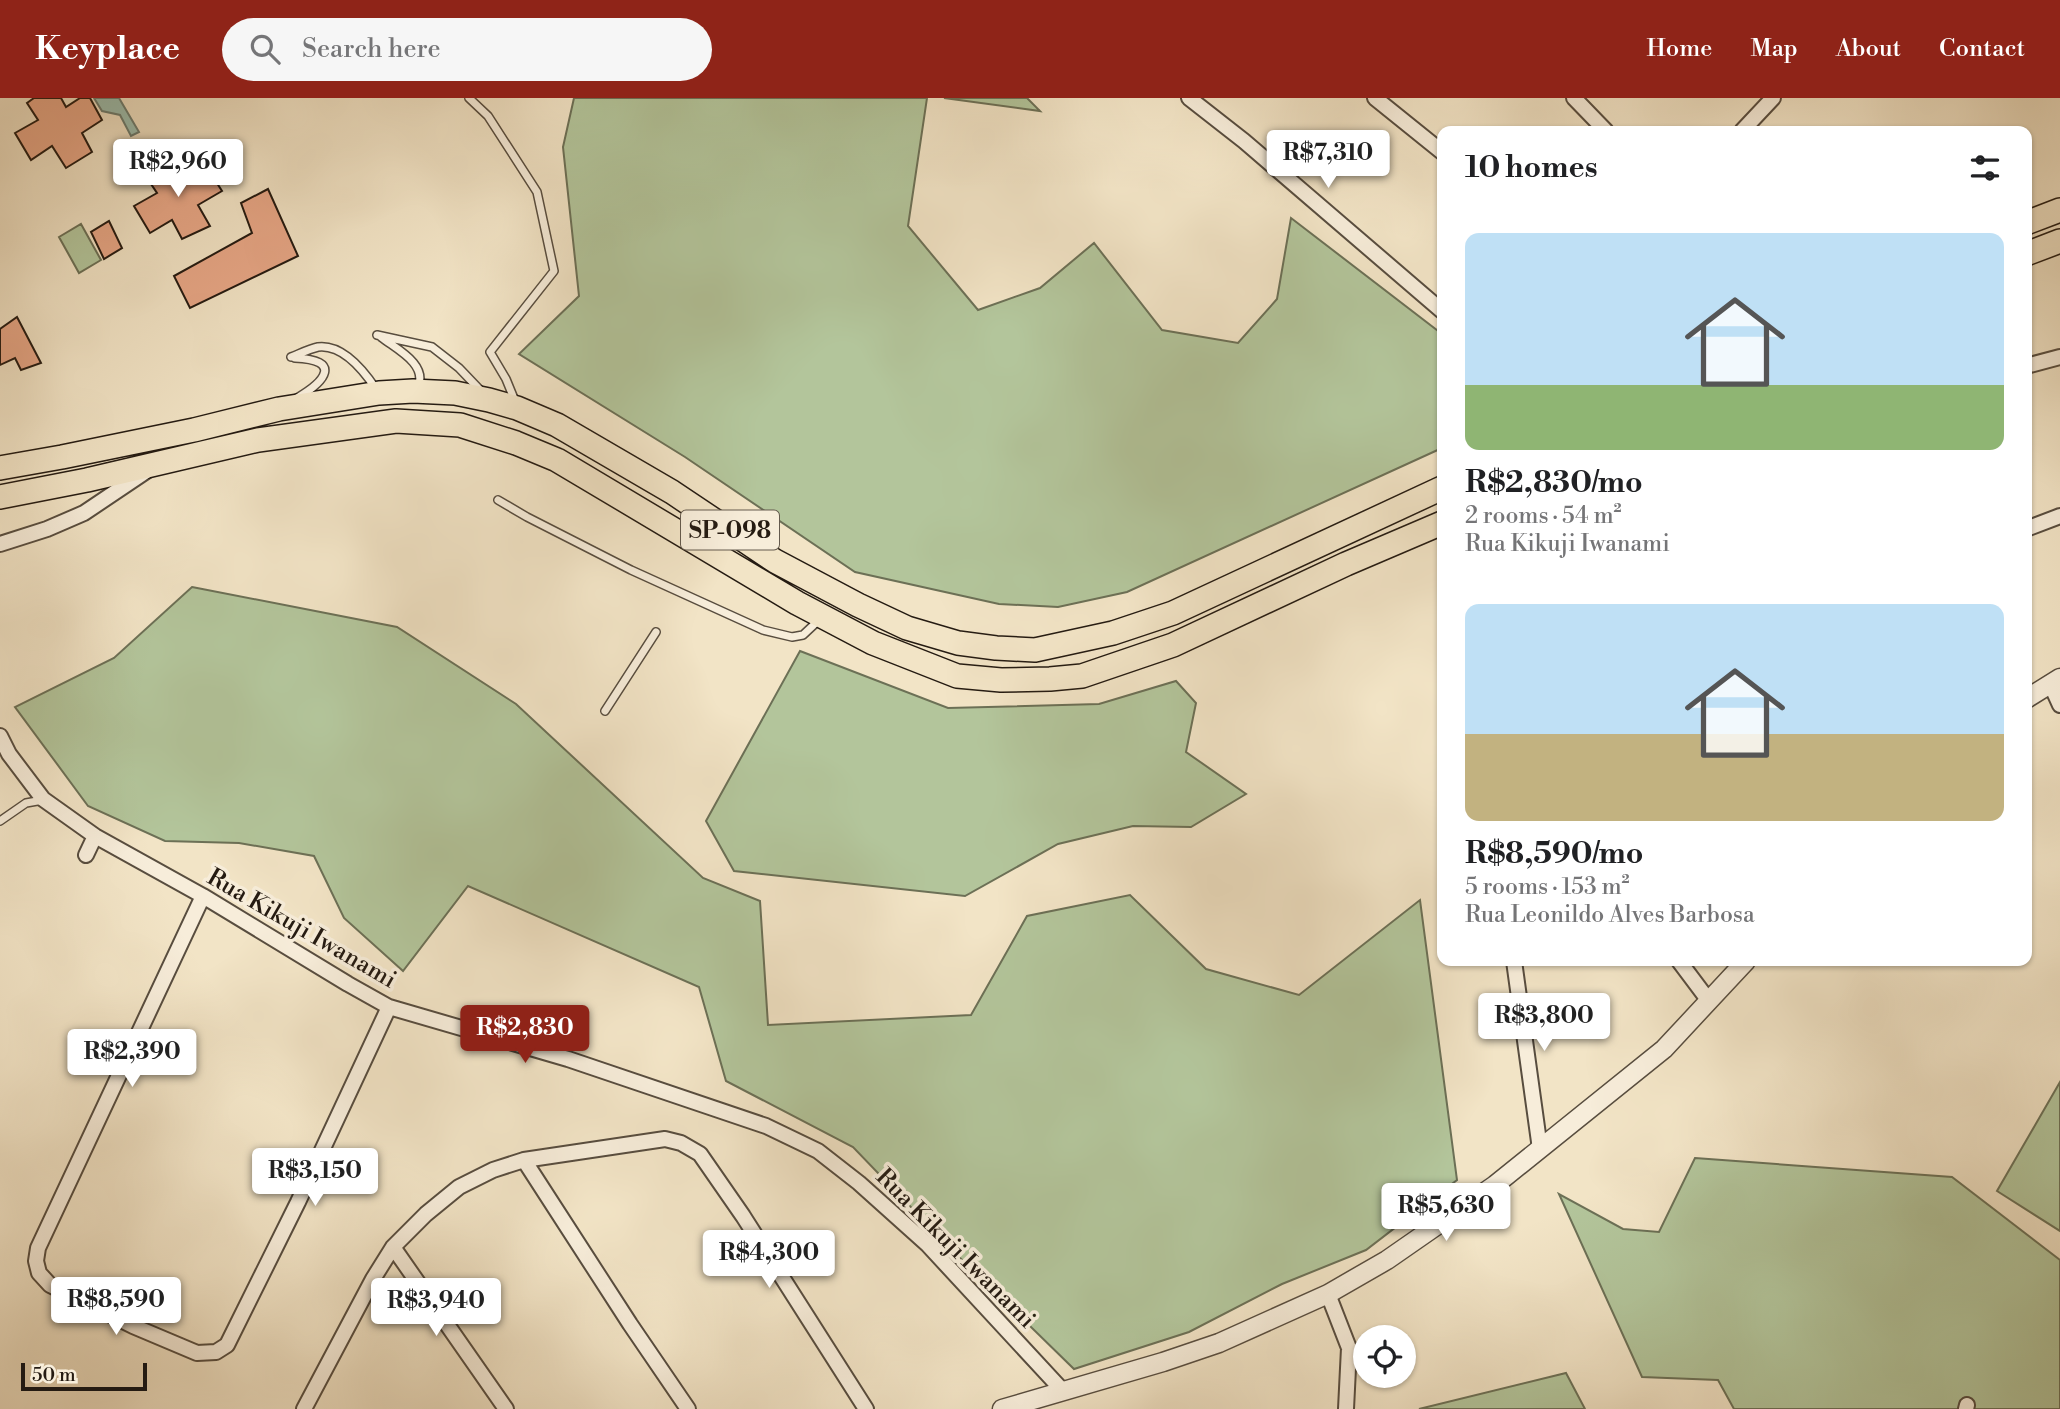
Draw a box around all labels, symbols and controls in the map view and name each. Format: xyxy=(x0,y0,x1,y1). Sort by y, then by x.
search box xyxy=(222,18,712,81)
text: Keyplace xyxy=(35,29,180,70)
icon: search xyxy=(246,30,284,68)
text: Search here xyxy=(302,33,441,65)
text: Home xyxy=(1647,34,1712,64)
text: Map xyxy=(1750,34,1798,64)
text: About xyxy=(1836,34,1901,64)
text: Contact xyxy=(1939,34,2025,64)
pin: R$7,310 xyxy=(1263,130,1393,190)
text: R$7,310 xyxy=(1283,139,1373,167)
pin: R$2,960 xyxy=(113,140,243,199)
text: R$2,960 xyxy=(129,148,227,176)
text: 10 homes xyxy=(1465,149,1598,187)
icon: filters xyxy=(1966,149,2004,187)
icon: home xyxy=(1672,279,1798,405)
text: R$2,830/mo xyxy=(1465,464,1643,502)
text: 2 rooms · 54 m² xyxy=(1465,502,1622,530)
road number: SP-098 xyxy=(681,510,779,550)
text: Rua Kikuji Iwanami xyxy=(1465,530,1670,558)
icon: home xyxy=(1672,650,1798,776)
text: R$8,590/mo xyxy=(1465,835,1643,873)
street label: Rua Kikuji Iwanami xyxy=(201,862,402,995)
text: 5 rooms · 153 m² xyxy=(1465,873,1630,901)
text: Rua Leonildo Alves Barbosa xyxy=(1465,901,1755,929)
pin: R$3,800 xyxy=(1479,993,1609,1053)
text: R$3,800 xyxy=(1494,1002,1594,1030)
pin: R$2,830 xyxy=(460,1006,590,1065)
text: R$2,830 xyxy=(476,1014,574,1042)
pin: R$2,390 xyxy=(67,1030,197,1089)
text: R$2,390 xyxy=(83,1038,181,1066)
pin: R$3,150 xyxy=(250,1148,380,1208)
text: R$3,150 xyxy=(268,1157,362,1185)
street label: Rua Kikuji Iwanami xyxy=(869,1163,1042,1335)
pin: R$5,630 xyxy=(1381,1184,1511,1243)
text: R$5,630 xyxy=(1397,1192,1495,1220)
pin: R$4,300 xyxy=(704,1230,834,1290)
text: R$4,300 xyxy=(719,1239,819,1267)
pin: R$8,590 xyxy=(51,1278,181,1337)
pin: R$3,940 xyxy=(371,1278,501,1338)
text: R$8,590 xyxy=(67,1286,165,1314)
text: R$3,940 xyxy=(387,1287,485,1315)
map controls xyxy=(1353,1325,1416,1388)
button: locate xyxy=(1353,1325,1416,1388)
scale bar xyxy=(21,1360,147,1392)
text: 50 m xyxy=(32,1363,76,1387)

